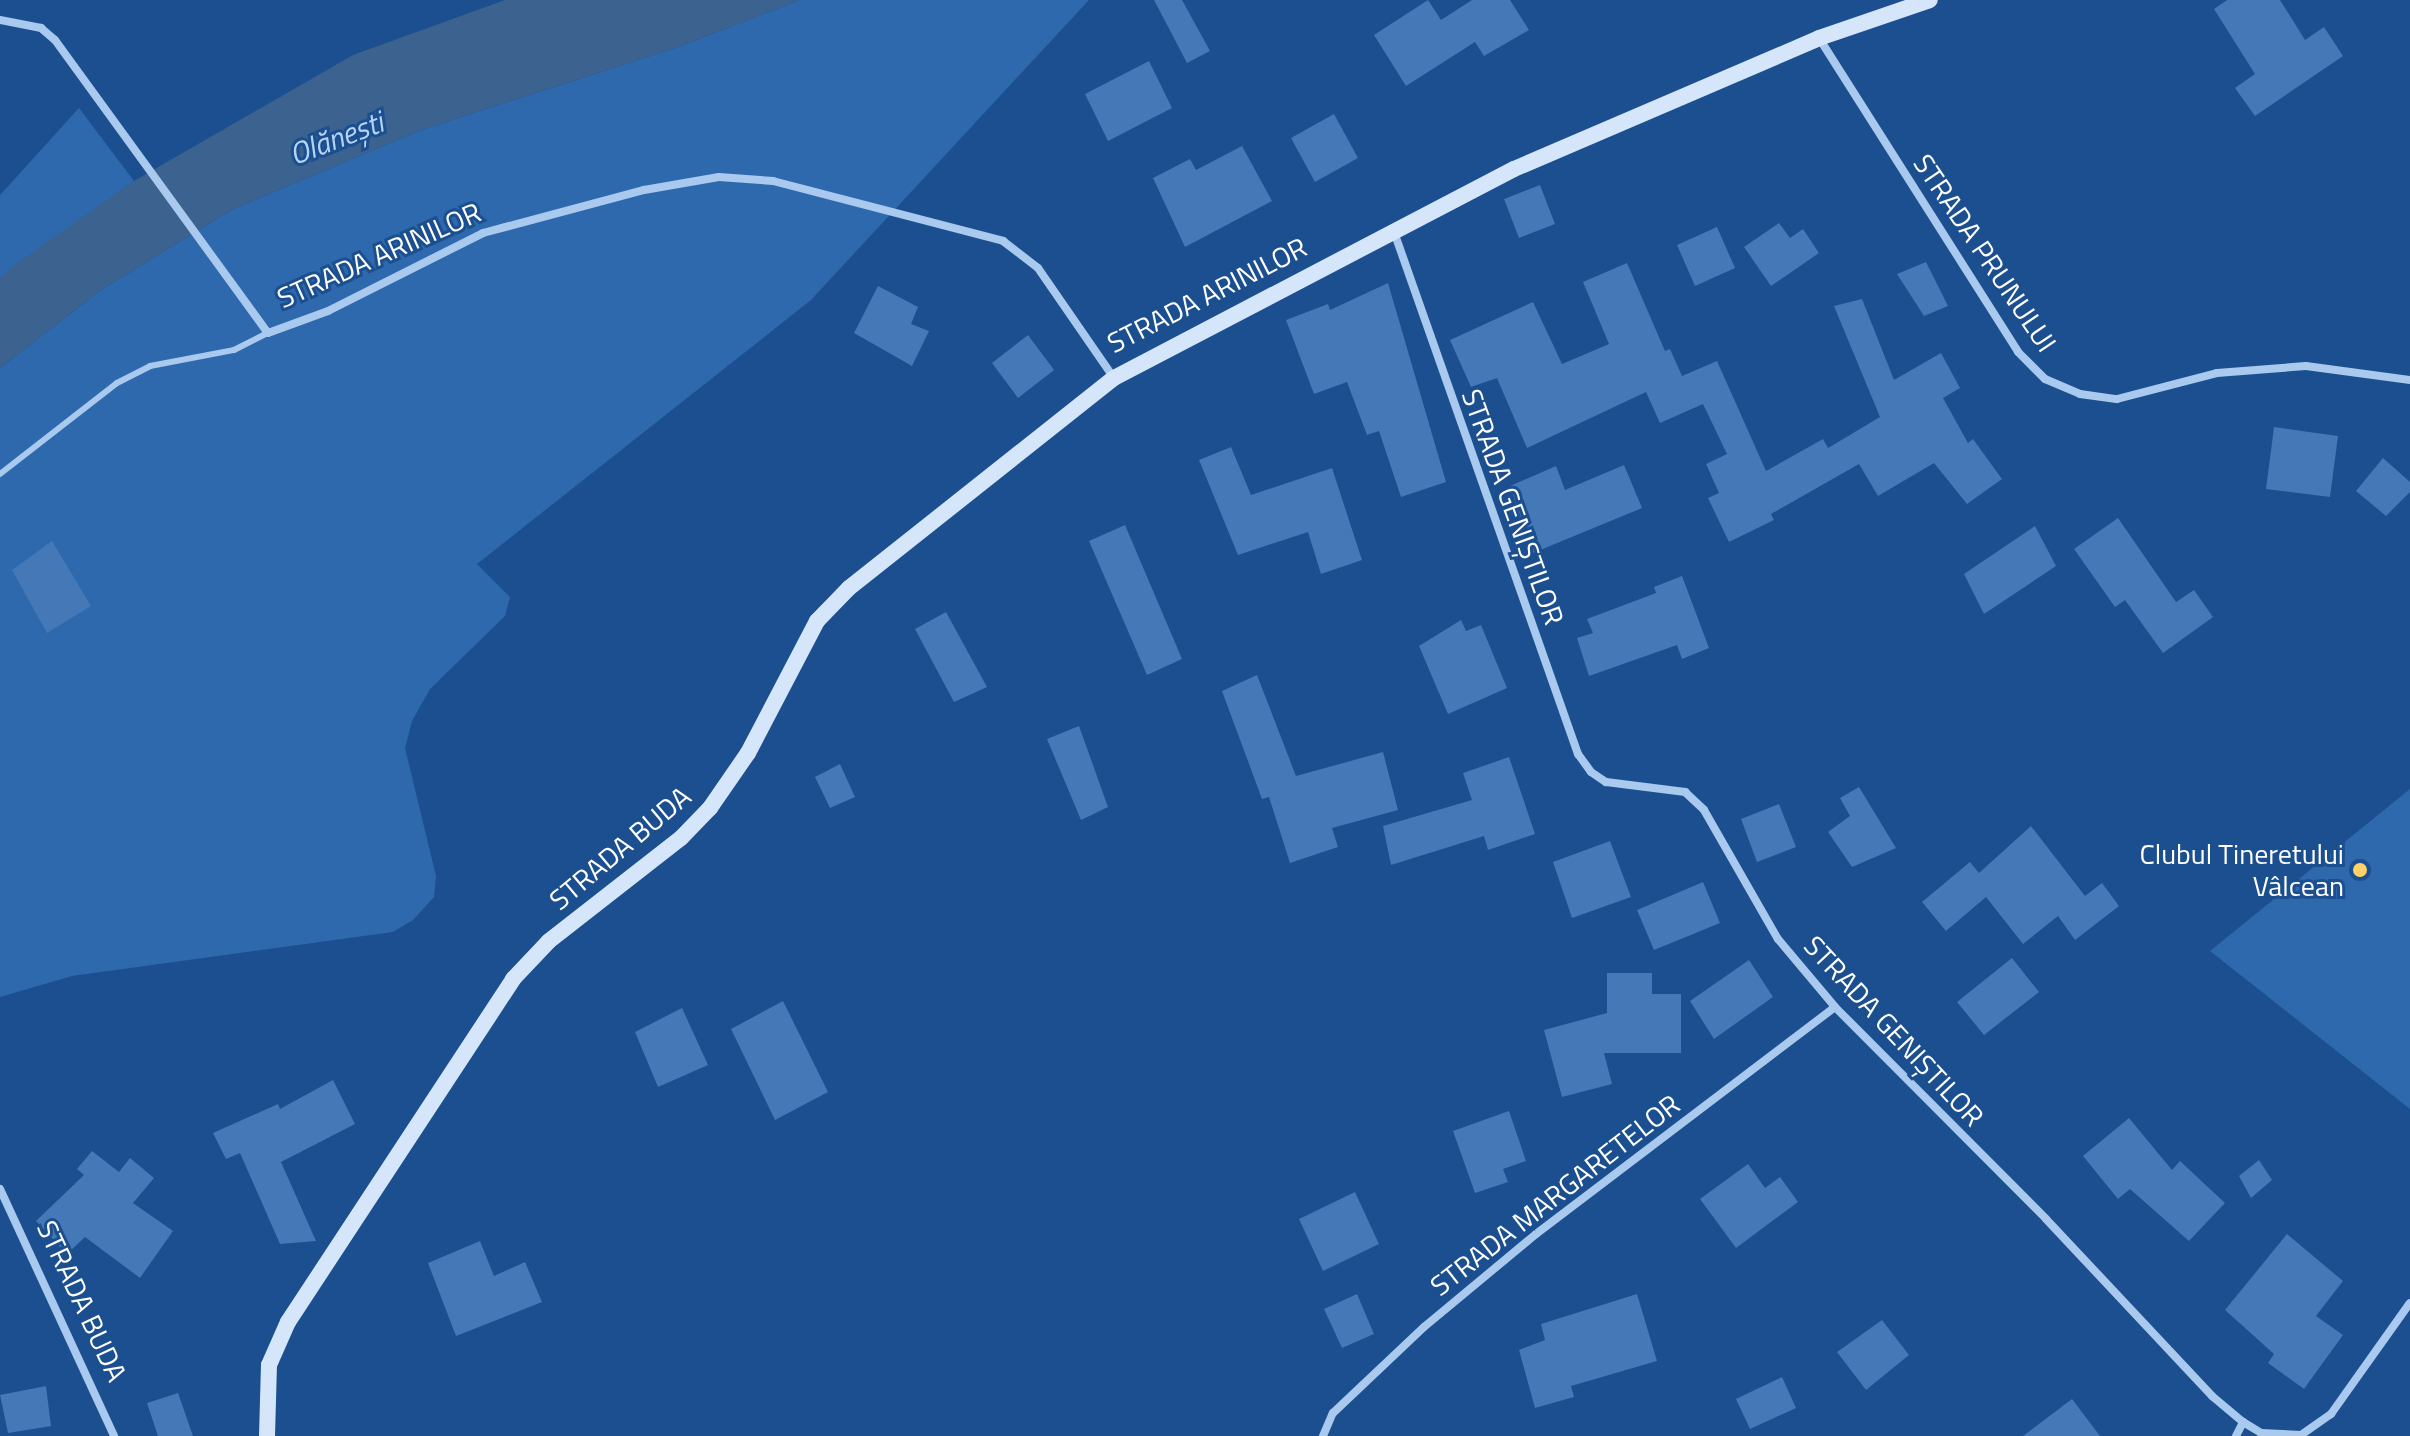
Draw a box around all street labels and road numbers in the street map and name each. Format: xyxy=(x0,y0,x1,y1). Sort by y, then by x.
street label: STRADA PRUNULUI xyxy=(1906,148,2064,358)
street label: STRADA ARINILOR xyxy=(272,195,486,315)
street label: STRADA ARINILOR xyxy=(1102,230,1312,360)
street label: STRADA GENIȘTILOR xyxy=(1455,385,1571,629)
street label: STRADA BUDA xyxy=(543,779,697,917)
street label: STRADA GENIȘTILOR xyxy=(1797,929,1991,1133)
street label: STRADA MARGARETELOR xyxy=(1424,1087,1686,1303)
street label: STRADA BUDA xyxy=(30,1215,134,1387)

